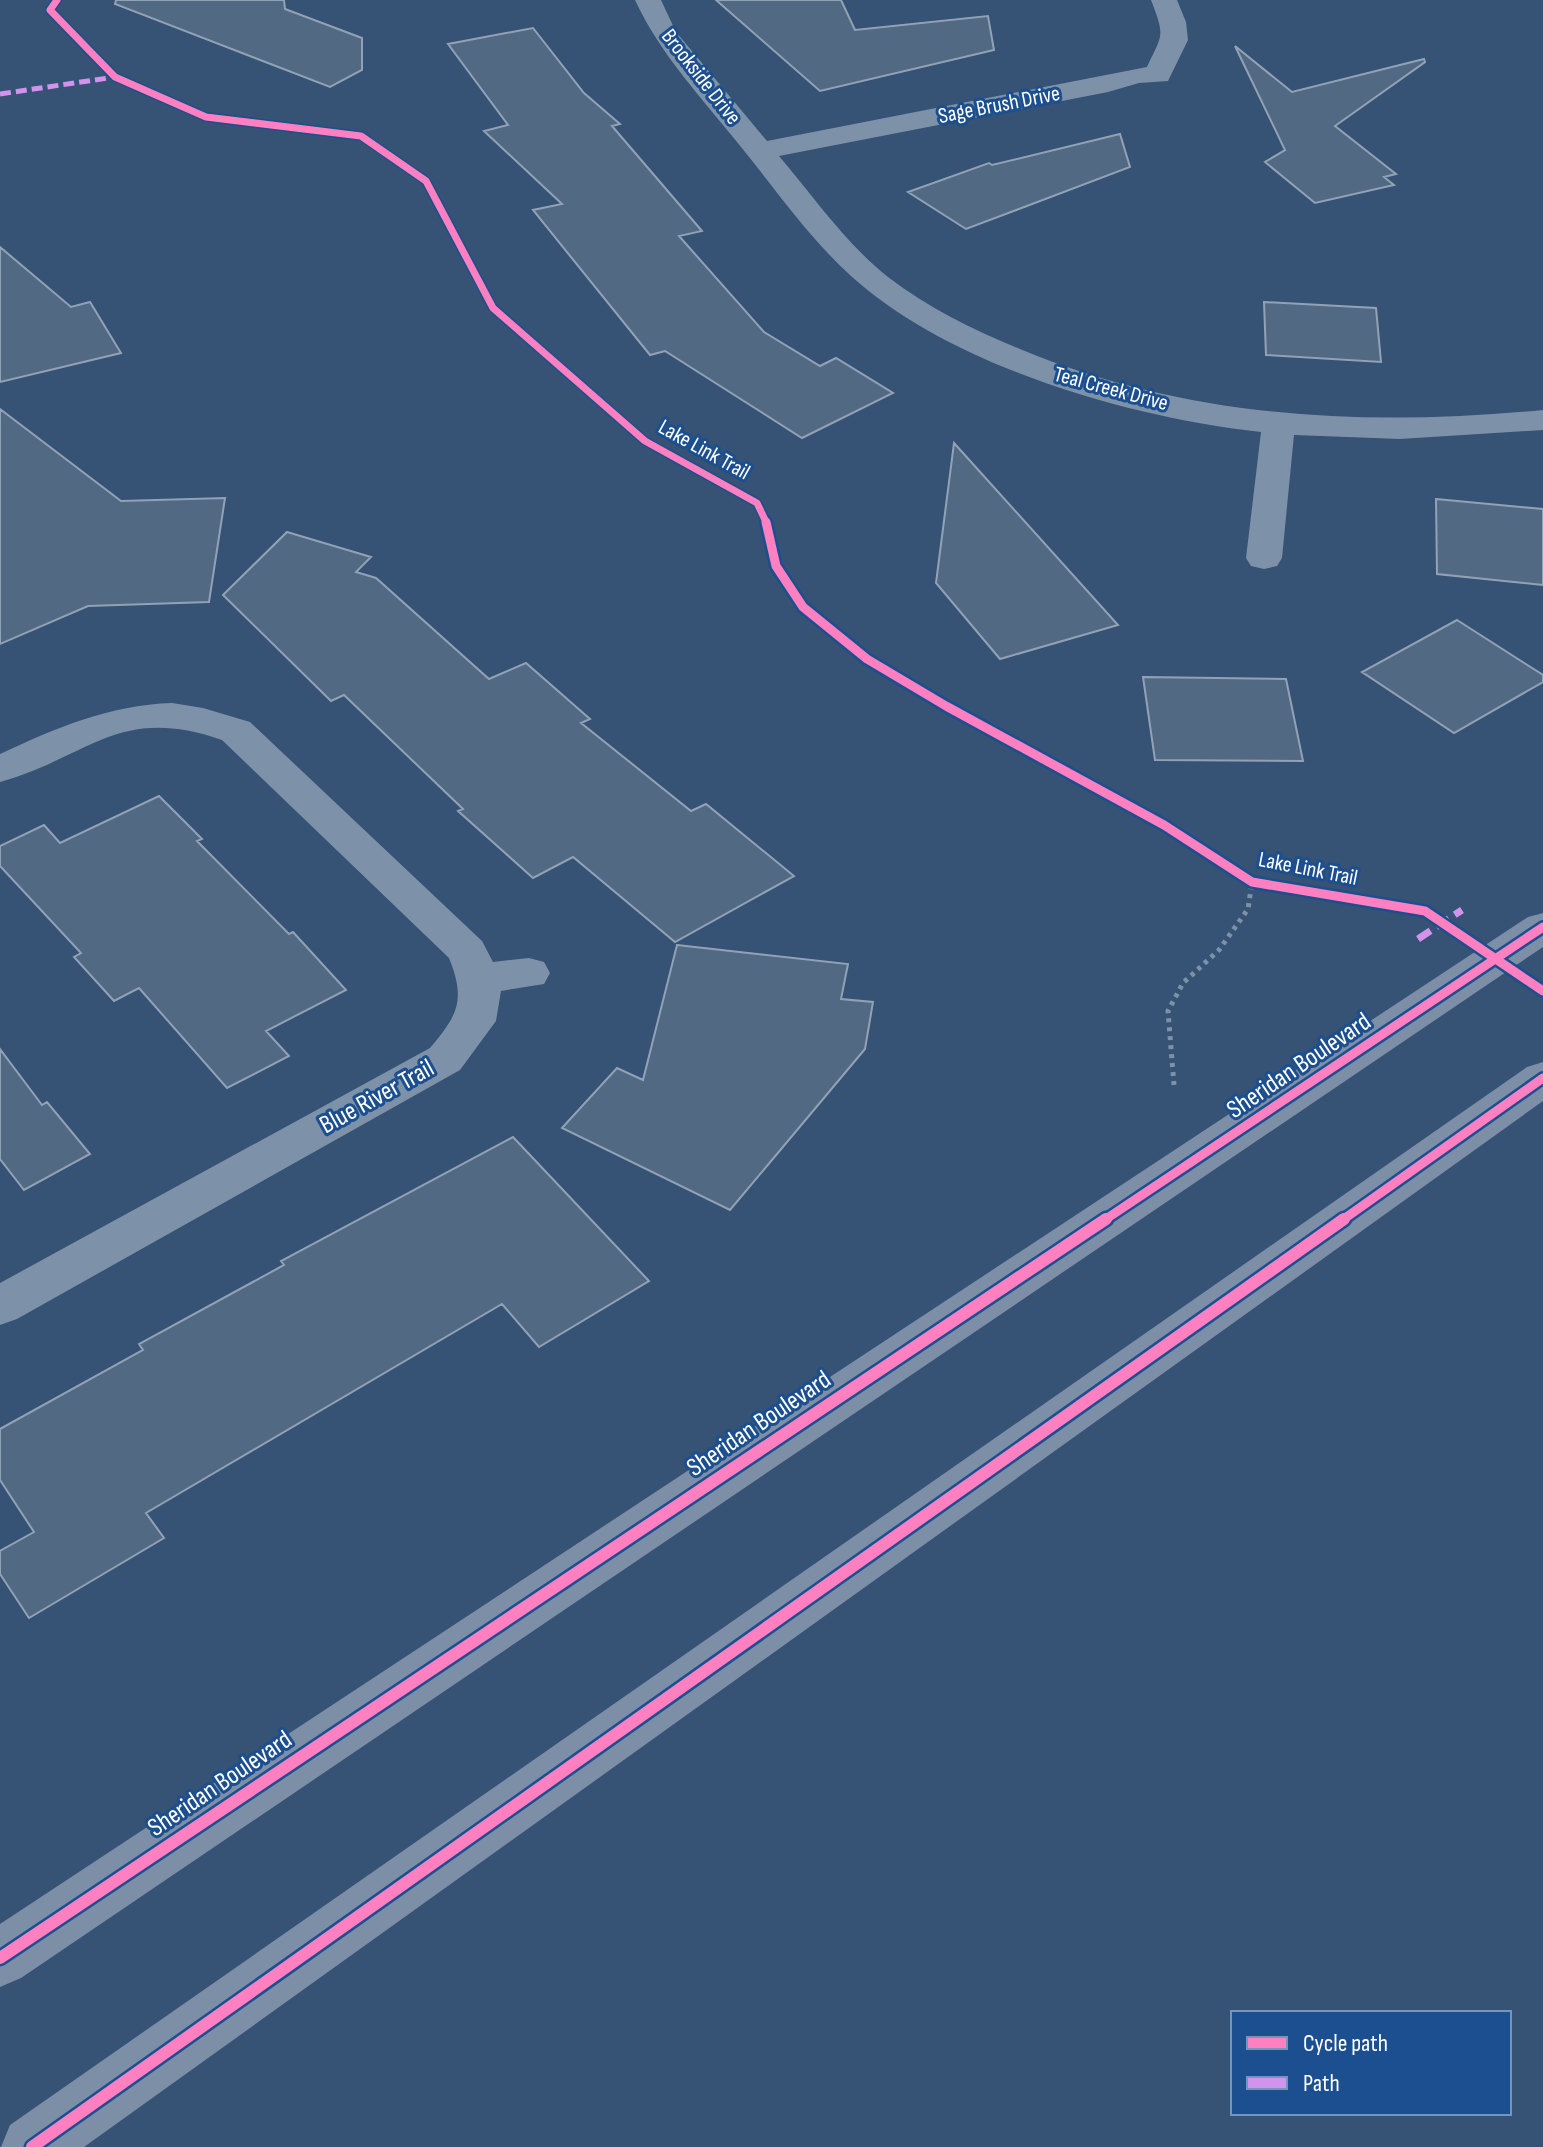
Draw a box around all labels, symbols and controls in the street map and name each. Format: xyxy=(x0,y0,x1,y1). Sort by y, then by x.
street label: Brookside Drive xyxy=(655,24,747,130)
street label: Sage Brush Drive xyxy=(936,80,1062,130)
street label: Teal Creek Drive xyxy=(1051,361,1171,417)
street label: Lake Link Trail xyxy=(654,414,754,486)
street label: Lake Link Trail xyxy=(1256,846,1360,892)
street label: Sheridan Boulevard xyxy=(1221,1006,1377,1126)
street label: Blue River Trail xyxy=(314,1053,440,1141)
street label: Sheridan Boulevard xyxy=(681,1364,837,1484)
street label: Sheridan Boulevard xyxy=(142,1724,298,1844)
legend xyxy=(1231,2011,1511,2115)
text: Cycle path xyxy=(1303,2029,1388,2058)
text: Path xyxy=(1303,2069,1340,2098)

